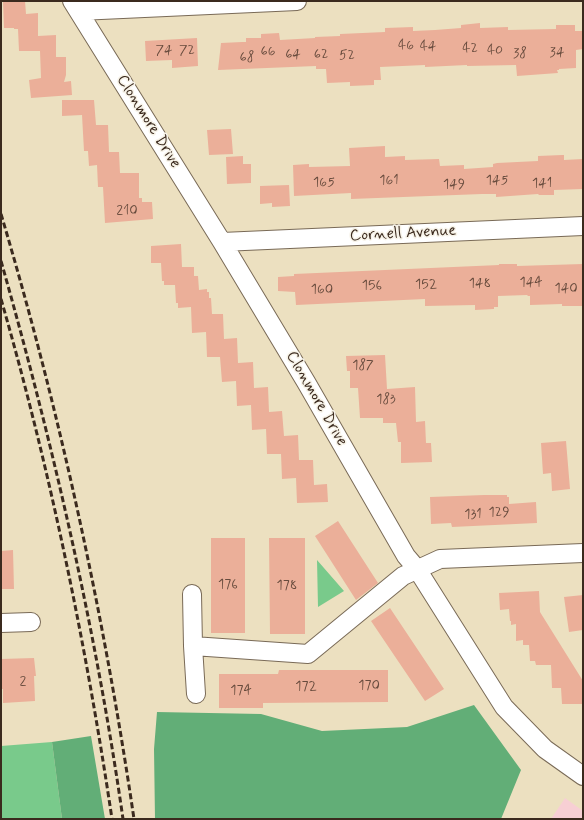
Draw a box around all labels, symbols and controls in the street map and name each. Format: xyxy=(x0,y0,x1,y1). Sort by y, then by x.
house number: 46 xyxy=(398,38,414,54)
house number: 44 xyxy=(420,39,436,55)
house number: 42 xyxy=(462,41,478,57)
house number: 74 xyxy=(156,43,172,59)
house number: 72 xyxy=(179,43,195,59)
house number: 40 xyxy=(487,43,503,59)
house number: 66 xyxy=(261,44,275,60)
house number: 34 xyxy=(550,45,564,61)
house number: 38 xyxy=(513,46,527,62)
house number: 64 xyxy=(285,47,301,63)
house number: 62 xyxy=(314,47,328,63)
house number: 52 xyxy=(339,48,355,64)
house number: 68 xyxy=(240,50,254,66)
street label: Clonmore Drive xyxy=(112,72,184,172)
house number: 161 xyxy=(379,173,399,189)
house number: 145 xyxy=(486,173,508,189)
house number: 165 xyxy=(313,175,335,191)
house number: 141 xyxy=(532,176,552,192)
house number: 149 xyxy=(443,177,465,193)
house number: 210 xyxy=(116,203,138,219)
street label: Cornell Avenue xyxy=(349,222,457,246)
house number: 144 xyxy=(519,275,543,291)
house number: 148 xyxy=(469,276,491,292)
house number: 152 xyxy=(415,277,437,293)
house number: 156 xyxy=(362,278,382,294)
house number: 140 xyxy=(554,281,578,297)
house number: 160 xyxy=(311,282,333,298)
street label: Clonmore Drive xyxy=(281,348,351,450)
house number: 187 xyxy=(352,358,374,374)
house number: 183 xyxy=(376,392,396,408)
house number: 129 xyxy=(488,505,510,521)
house number: 131 xyxy=(464,507,482,523)
house number: 176 xyxy=(218,577,238,593)
house number: 178 xyxy=(277,578,297,594)
house number: 2 xyxy=(20,674,26,690)
house number: 170 xyxy=(358,678,380,694)
house number: 172 xyxy=(295,679,317,695)
house number: 174 xyxy=(230,683,252,699)

